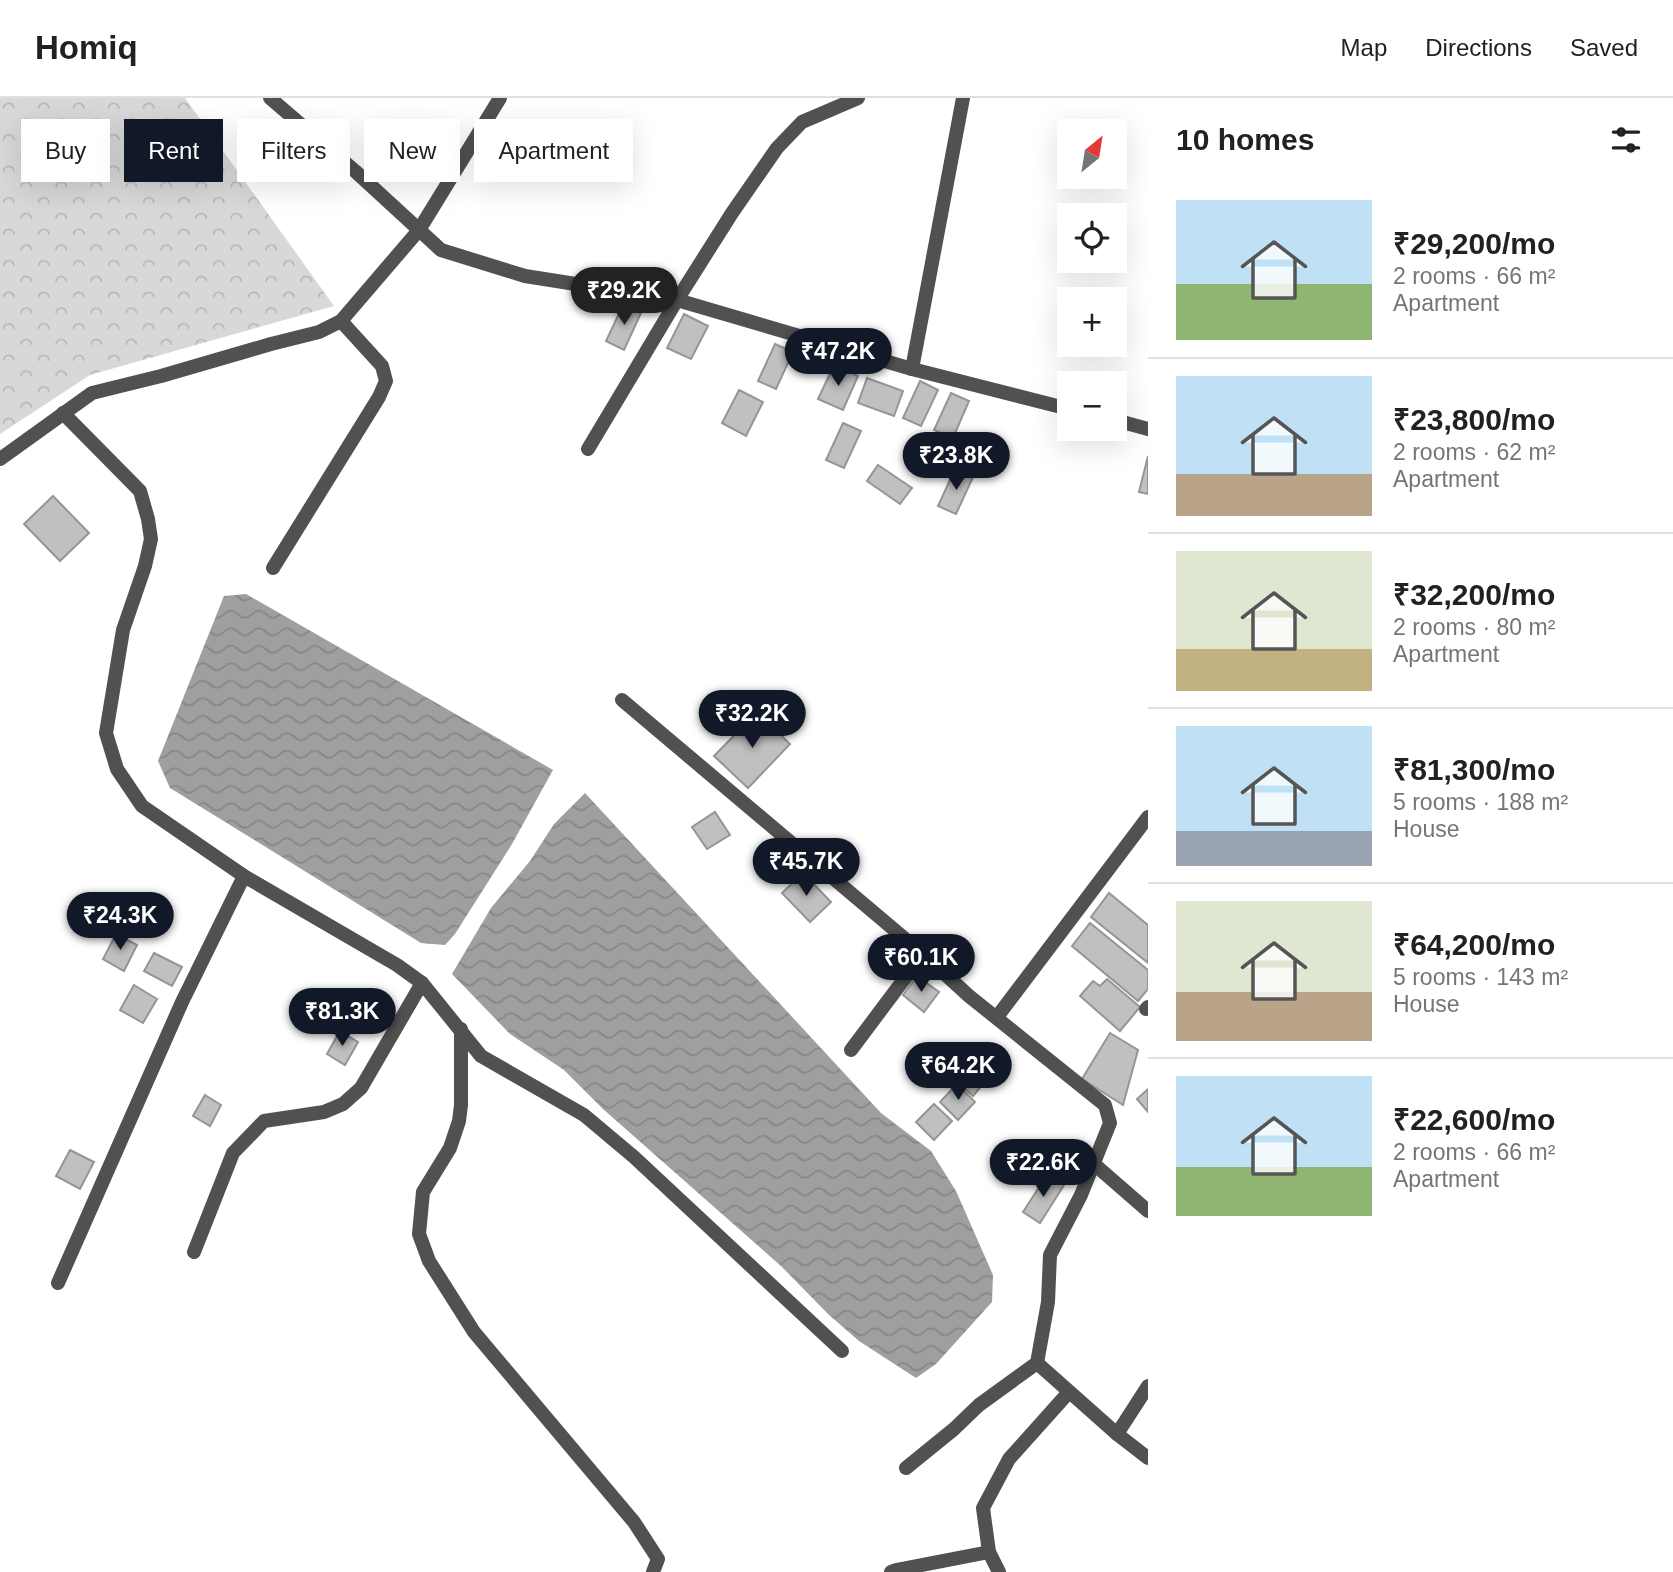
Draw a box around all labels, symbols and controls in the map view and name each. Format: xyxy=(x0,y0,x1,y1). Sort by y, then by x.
text: Homiq xyxy=(35,29,138,66)
text: Map xyxy=(1341,34,1387,61)
text: Directions xyxy=(1425,34,1532,61)
text: Saved xyxy=(1570,34,1638,61)
chip: Buy xyxy=(21,119,110,182)
chip: Rent xyxy=(124,119,223,182)
chip: Filters xyxy=(237,119,350,182)
chip: New xyxy=(364,119,460,182)
chip: Apartment xyxy=(474,119,633,182)
north arrow xyxy=(1057,119,1127,189)
map controls xyxy=(1057,119,1127,441)
icon: filters xyxy=(1607,121,1645,159)
text: 10 homes xyxy=(1176,123,1314,156)
button: locate xyxy=(1057,203,1127,273)
text: ₹29,200/mo xyxy=(1393,227,1555,260)
icon: home xyxy=(1232,228,1316,312)
text: 2 rooms · 66 m² xyxy=(1393,263,1555,289)
pin: ₹29.2K xyxy=(567,268,681,327)
text: ₹29.2K xyxy=(587,277,661,303)
button: + xyxy=(1057,287,1127,357)
text: Apartment xyxy=(1393,290,1499,316)
pin: ₹47.2K xyxy=(781,328,895,388)
text: ₹47.2K xyxy=(801,338,875,364)
button: − xyxy=(1057,371,1127,441)
text: ₹23,800/mo xyxy=(1393,403,1555,436)
icon: home xyxy=(1232,404,1316,488)
pin: ₹23.8K xyxy=(899,432,1013,492)
text: 2 rooms · 62 m² xyxy=(1393,439,1555,465)
text: ₹23.8K xyxy=(919,442,993,468)
text: Apartment xyxy=(1393,466,1499,492)
text: ₹32,200/mo xyxy=(1393,578,1555,611)
icon: home xyxy=(1232,579,1316,663)
text: 2 rooms · 80 m² xyxy=(1393,614,1555,640)
text: Apartment xyxy=(1393,641,1499,667)
pin: ₹32.2K xyxy=(695,690,809,750)
text: ₹32.2K xyxy=(715,700,789,726)
text: ₹81,300/mo xyxy=(1393,753,1555,786)
icon: home xyxy=(1232,754,1316,838)
text: 5 rooms · 188 m² xyxy=(1393,789,1568,815)
text: House xyxy=(1393,816,1459,842)
pin: ₹45.7K xyxy=(749,838,863,898)
text: ₹45.7K xyxy=(769,848,843,874)
pin: ₹24.3K xyxy=(63,892,177,952)
text: ₹24.3K xyxy=(83,902,157,928)
text: ₹64,200/mo xyxy=(1393,928,1555,961)
icon: home xyxy=(1232,929,1316,1013)
pin: ₹60.1K xyxy=(864,934,978,994)
text: ₹60.1K xyxy=(884,944,958,970)
text: 5 rooms · 143 m² xyxy=(1393,964,1568,990)
pin: ₹81.3K xyxy=(285,988,399,1048)
text: House xyxy=(1393,991,1459,1017)
text: ₹81.3K xyxy=(305,998,379,1024)
pin: ₹64.2K xyxy=(901,1042,1015,1102)
text: ₹64.2K xyxy=(921,1052,995,1078)
text: ₹22,600/mo xyxy=(1393,1103,1555,1136)
icon: home xyxy=(1232,1104,1316,1188)
text: 2 rooms · 66 m² xyxy=(1393,1139,1555,1165)
pin: ₹22.6K xyxy=(986,1140,1100,1199)
text: ₹22.6K xyxy=(1006,1149,1080,1175)
text: Apartment xyxy=(1393,1166,1499,1192)

